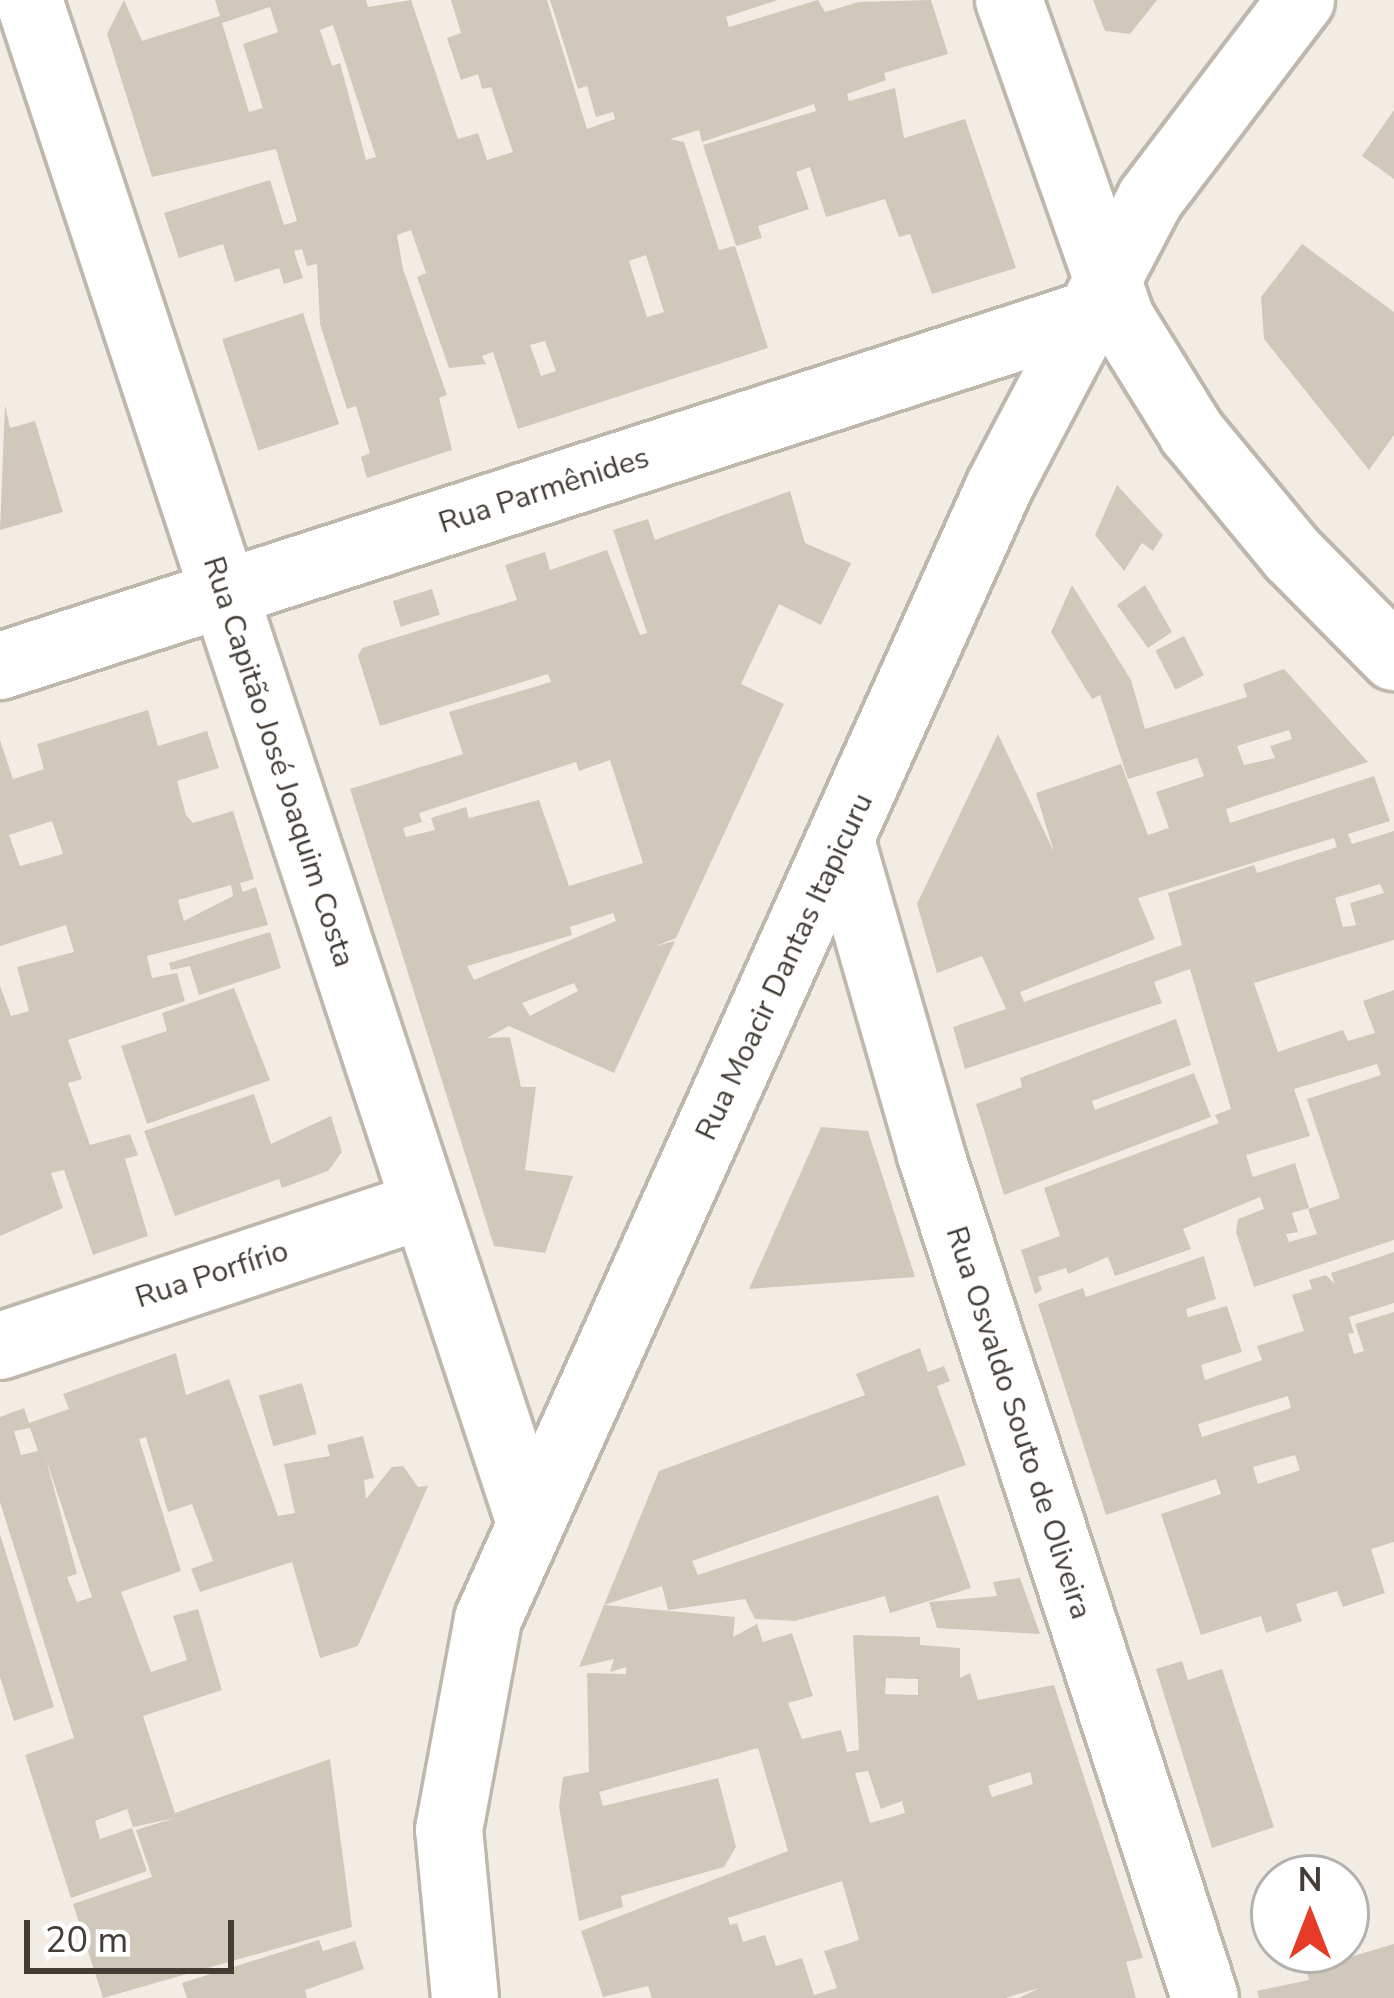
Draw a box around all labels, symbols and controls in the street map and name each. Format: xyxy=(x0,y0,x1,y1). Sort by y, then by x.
street label: Rua Parmênides xyxy=(434,440,654,542)
street label: Rua Capitão José Joaquim Costa xyxy=(195,552,361,972)
street label: Rua Moacir Dantas Itapicuru xyxy=(689,788,881,1146)
street label: Rua Osvaldo Souto de Oliveira xyxy=(937,1222,1099,1624)
street label: Rua Porfírio xyxy=(131,1233,293,1317)
north arrow xyxy=(1250,1854,1370,1974)
text: N xyxy=(1298,1858,1322,1903)
scale bar xyxy=(30,1896,240,1970)
text: 20 m xyxy=(45,1916,128,1965)

